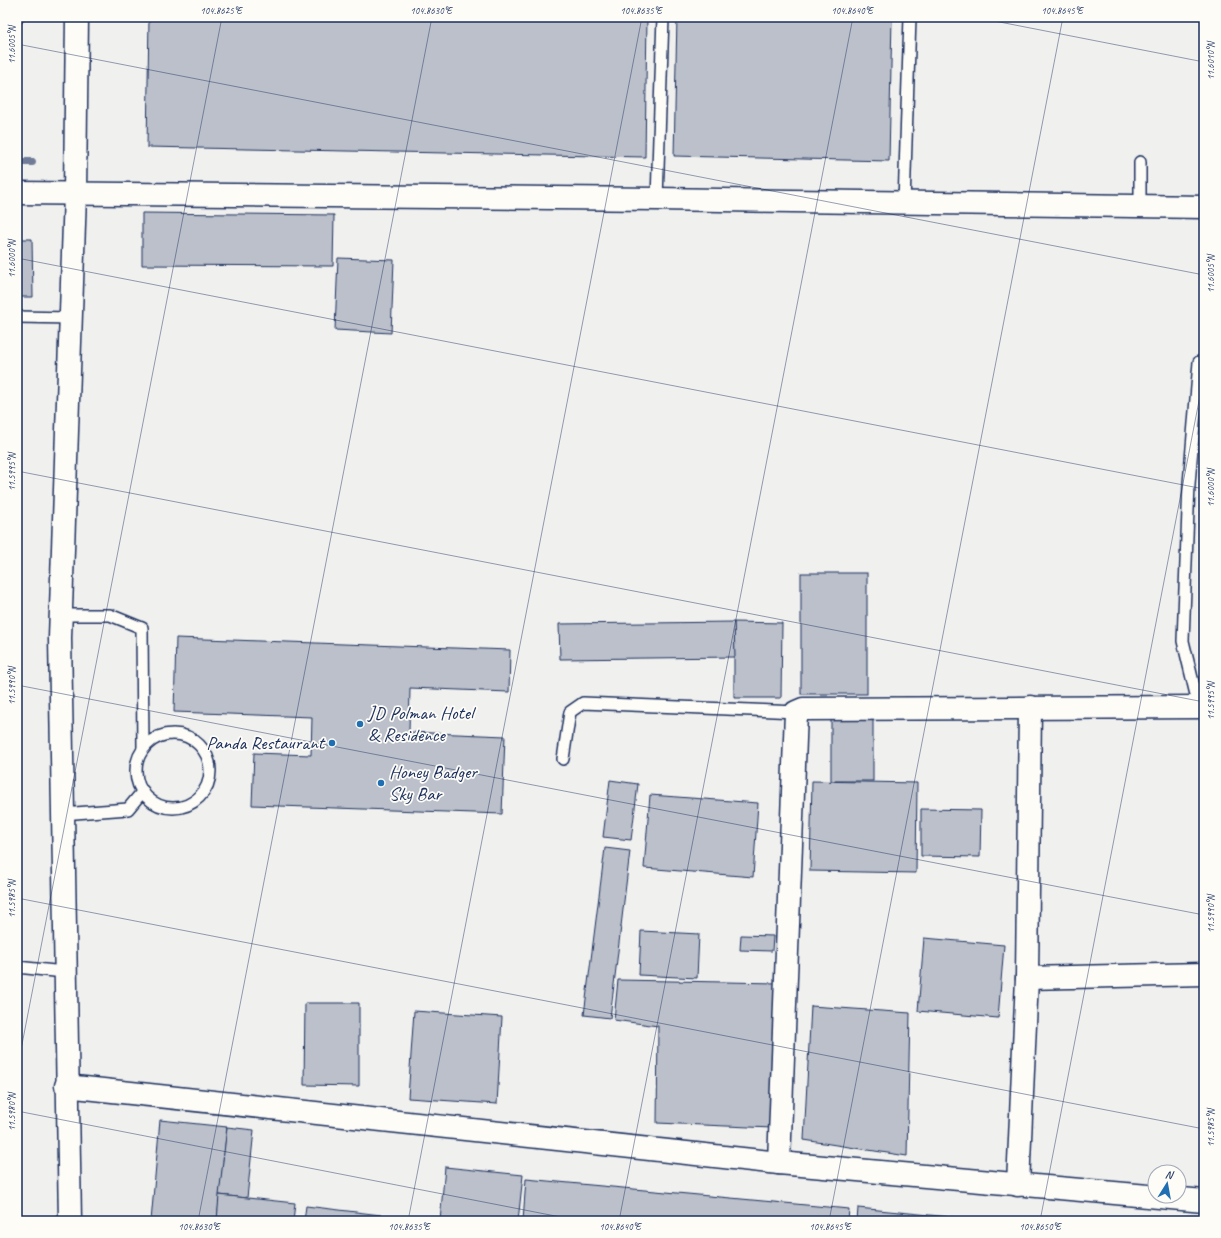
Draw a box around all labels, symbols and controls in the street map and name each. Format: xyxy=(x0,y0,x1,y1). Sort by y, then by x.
text: 104.8625°E xyxy=(200,4,244,17)
text: 104.8630°E xyxy=(410,4,454,17)
text: 104.8635°E xyxy=(620,4,664,17)
text: 104.8640°E xyxy=(831,4,875,17)
text: 104.8645°E xyxy=(1041,4,1085,17)
text: 11.6005°N xyxy=(5,24,18,64)
text: 11.6010°N xyxy=(1204,40,1217,80)
text: 11.6000°N xyxy=(5,238,18,278)
text: 11.6005°N xyxy=(1204,253,1217,293)
text: 11.5995°N xyxy=(5,451,18,491)
text: 11.6000°N xyxy=(1204,467,1217,507)
text: 11.5990°N xyxy=(5,665,18,705)
text: 11.5995°N xyxy=(1204,680,1217,720)
place label: JD Polman Hotel & Residence xyxy=(367,701,477,747)
marker: JD Polman Hotel & Residence xyxy=(355,719,365,729)
place label: Panda Restaurant xyxy=(206,731,326,755)
marker: Panda Restaurant xyxy=(327,738,337,748)
place label: Honey Badger Sky Bar xyxy=(389,760,478,806)
marker: Honey Badger Sky Bar xyxy=(376,778,386,788)
text: 11.5985°N xyxy=(5,878,18,918)
text: 11.5990°N xyxy=(1204,893,1217,933)
text: 11.5980°N xyxy=(5,1091,18,1131)
text: 11.5985°N xyxy=(1204,1107,1217,1147)
north arrow xyxy=(1147,1164,1187,1204)
text: N xyxy=(1164,1167,1176,1182)
text: 104.8630°E xyxy=(178,1220,222,1233)
text: 104.8635°E xyxy=(388,1220,432,1233)
text: 104.8640°E xyxy=(599,1220,643,1233)
text: 104.8645°E xyxy=(809,1220,853,1233)
text: 104.8650°E xyxy=(1019,1220,1063,1233)

